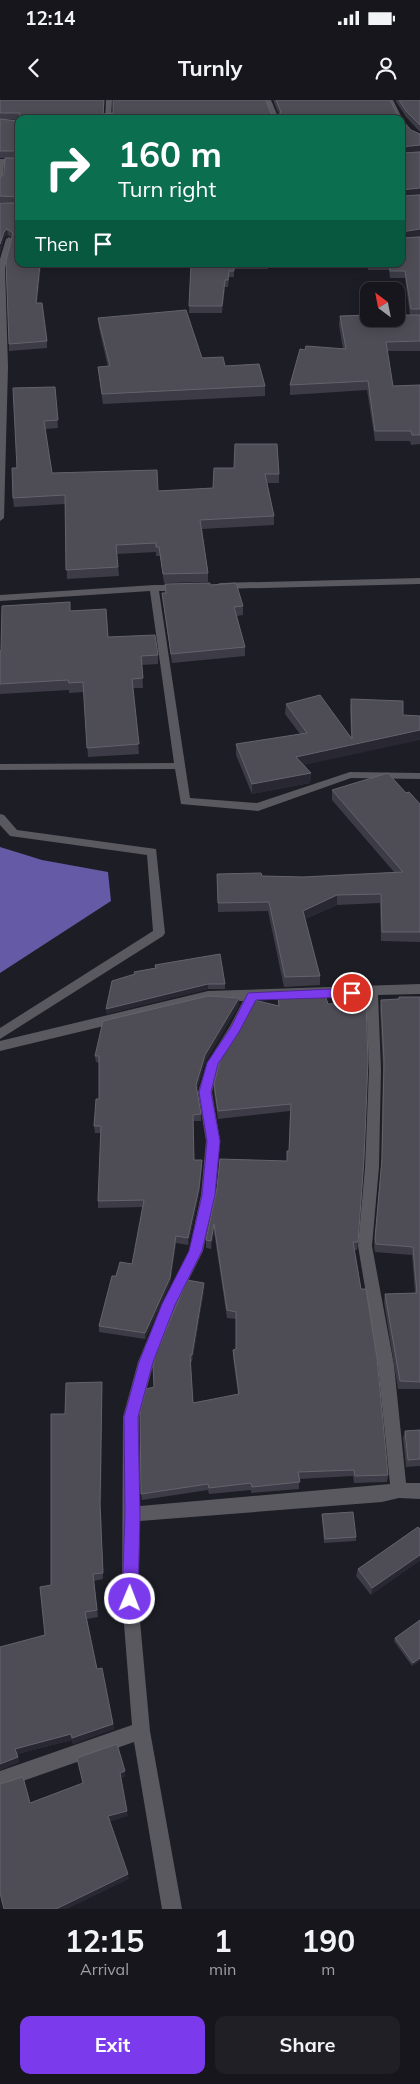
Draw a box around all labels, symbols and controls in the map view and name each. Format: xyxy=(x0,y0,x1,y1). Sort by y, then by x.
text: 12:14 xyxy=(25,6,75,30)
icon: back xyxy=(20,54,48,82)
text: Turnly xyxy=(178,54,242,82)
icon: person xyxy=(372,54,400,82)
text: 160 m xyxy=(118,132,222,176)
icon: right xyxy=(35,135,100,200)
text: Turn right xyxy=(118,175,216,203)
icon: arrive xyxy=(89,230,117,258)
text: Then xyxy=(35,232,79,256)
north arrow xyxy=(360,282,405,328)
map controls xyxy=(360,282,405,327)
pin xyxy=(331,972,373,1014)
icon: arrive xyxy=(338,979,366,1007)
position arrow xyxy=(103,1572,155,1624)
text: 12:15 xyxy=(65,1922,144,1960)
text: 1 xyxy=(214,1922,232,1960)
text: 190 xyxy=(301,1922,355,1960)
text: Arrival xyxy=(80,1959,129,1979)
text: min xyxy=(209,1959,236,1979)
text: m xyxy=(321,1959,335,1979)
button: Exit xyxy=(20,2016,205,2074)
button: Share xyxy=(215,2016,400,2074)

